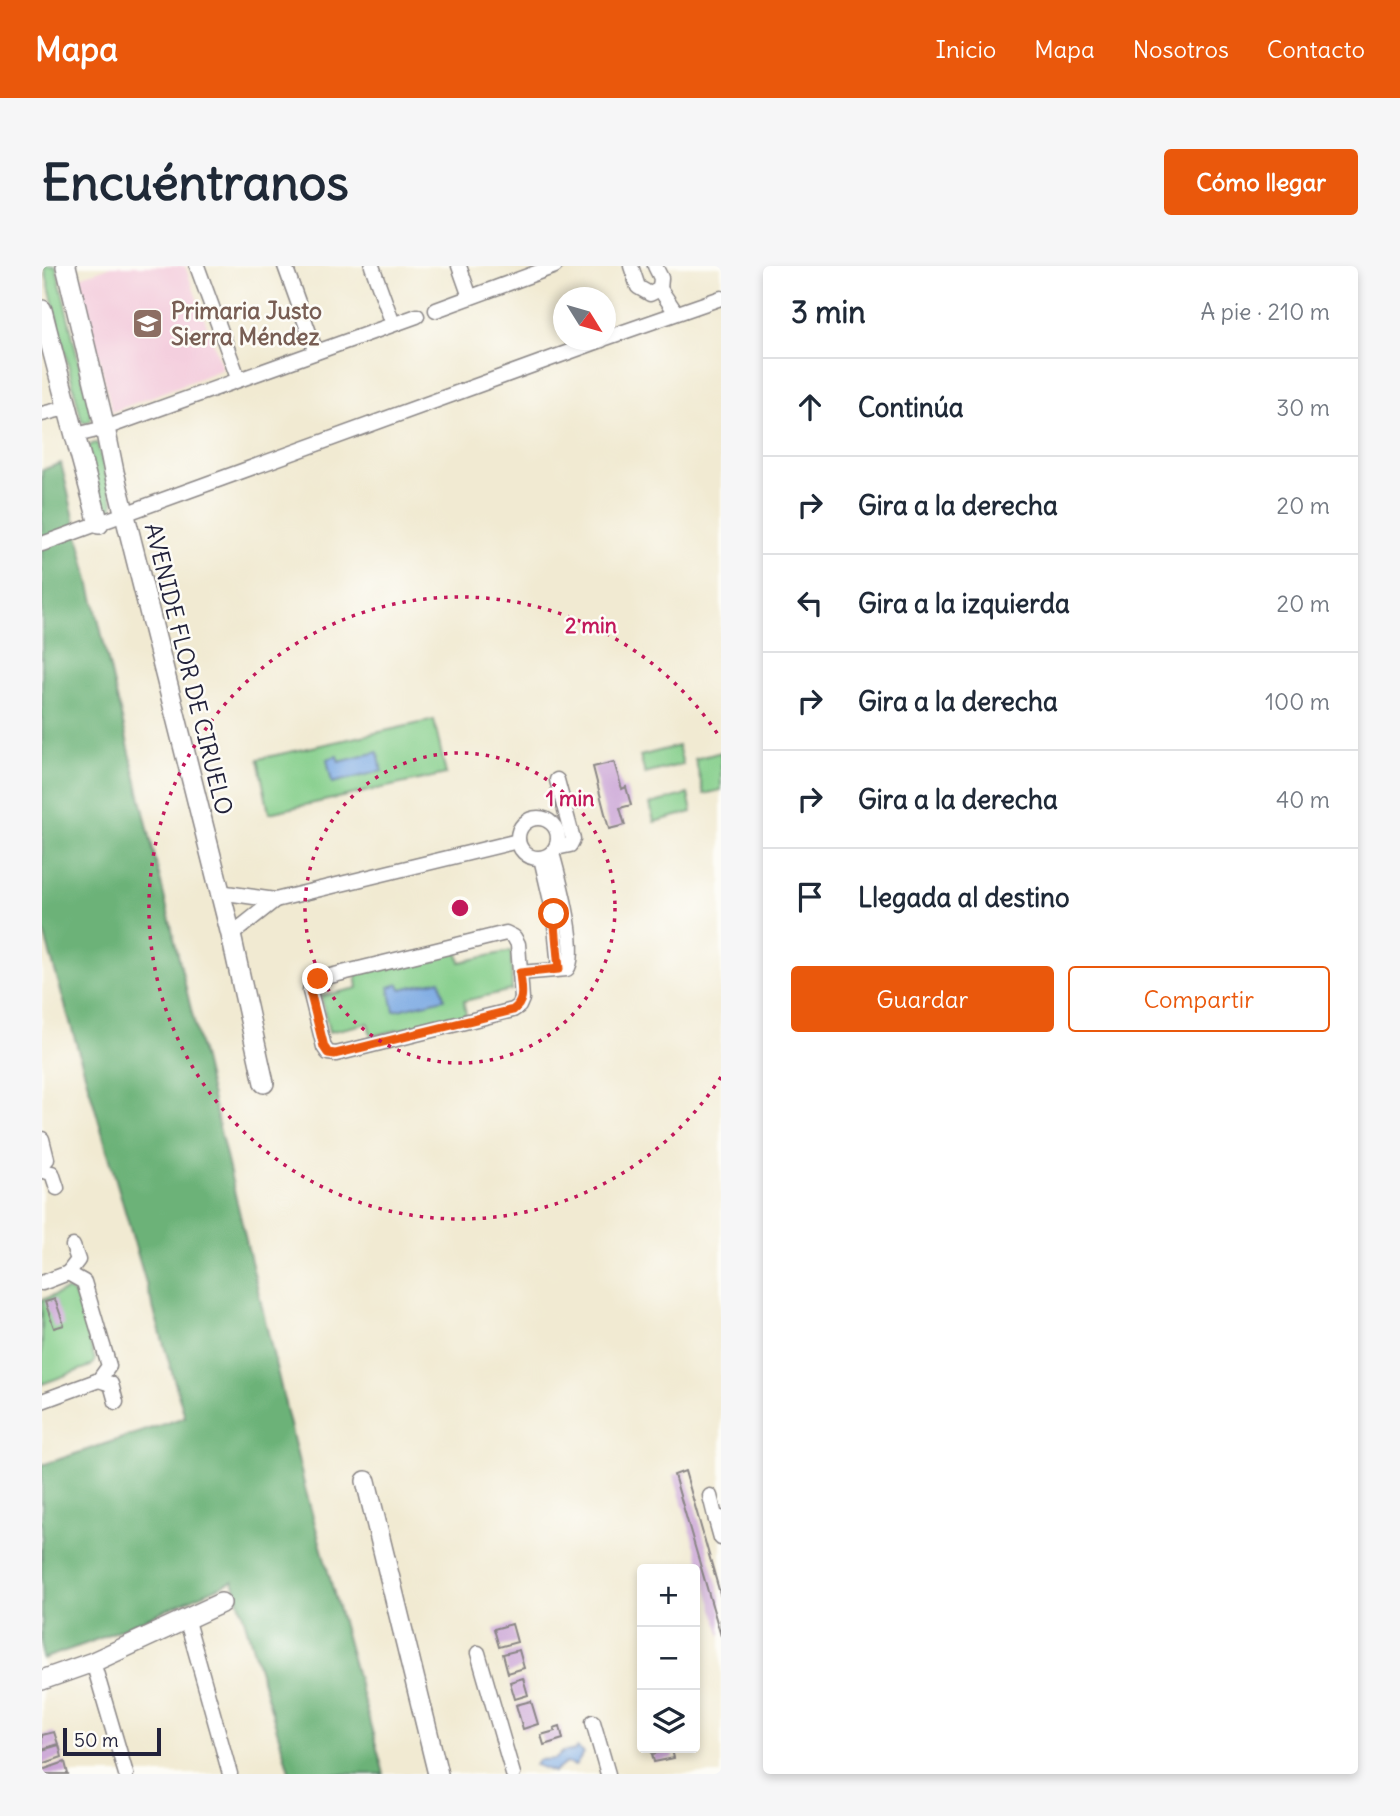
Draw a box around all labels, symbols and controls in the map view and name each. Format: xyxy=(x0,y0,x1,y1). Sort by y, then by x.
text: Mapa xyxy=(35,28,118,70)
text: Inicio xyxy=(936,34,996,64)
text: Mapa xyxy=(1034,34,1095,64)
text: Nosotros xyxy=(1133,34,1229,64)
text: Contacto xyxy=(1267,34,1365,64)
button: Cómo llegar xyxy=(1164,149,1358,215)
text: Encuéntranos xyxy=(42,152,349,213)
north arrow xyxy=(553,287,616,350)
text: 3 min xyxy=(791,293,866,331)
place label: Primaria Justo Sierra Méndez xyxy=(171,296,322,351)
text: A pie · 210 m xyxy=(1201,297,1330,326)
school or university icon: Primaria Justo Sierra Méndez xyxy=(131,306,165,340)
icon: ahead xyxy=(791,388,829,426)
text: Continúa xyxy=(858,391,964,424)
text: 30 m xyxy=(1276,393,1330,422)
icon: right xyxy=(791,486,829,524)
text: Gira a la derecha xyxy=(858,489,1058,522)
text: 20 m xyxy=(1277,491,1330,520)
street label: AVENIDE FLOR DE CIRUELO xyxy=(139,520,239,818)
icon: left xyxy=(791,584,829,622)
text: Gira a la izquierda xyxy=(858,587,1070,620)
text: 20 m xyxy=(1277,589,1330,618)
text: 2 min xyxy=(565,612,617,639)
icon: right xyxy=(791,682,829,720)
text: Gira a la derecha xyxy=(858,685,1058,718)
text: 100 m xyxy=(1265,687,1330,716)
icon: right xyxy=(791,780,829,818)
text: Gira a la derecha xyxy=(858,783,1058,816)
text: 1 min xyxy=(546,785,594,812)
text: 40 m xyxy=(1276,785,1330,814)
icon: arrive xyxy=(791,878,829,916)
text: Llegada al destino xyxy=(858,881,1070,914)
centre of rings xyxy=(448,896,472,920)
route start xyxy=(538,898,569,929)
route end xyxy=(302,963,333,994)
button: Guardar xyxy=(791,966,1054,1032)
button: Compartir xyxy=(1068,966,1330,1032)
map controls xyxy=(637,1564,700,1753)
button: + xyxy=(637,1564,700,1627)
button: − xyxy=(637,1627,700,1690)
button: layers xyxy=(637,1690,700,1753)
scale bar xyxy=(63,1725,161,1757)
text: 50 m xyxy=(74,1728,119,1752)

